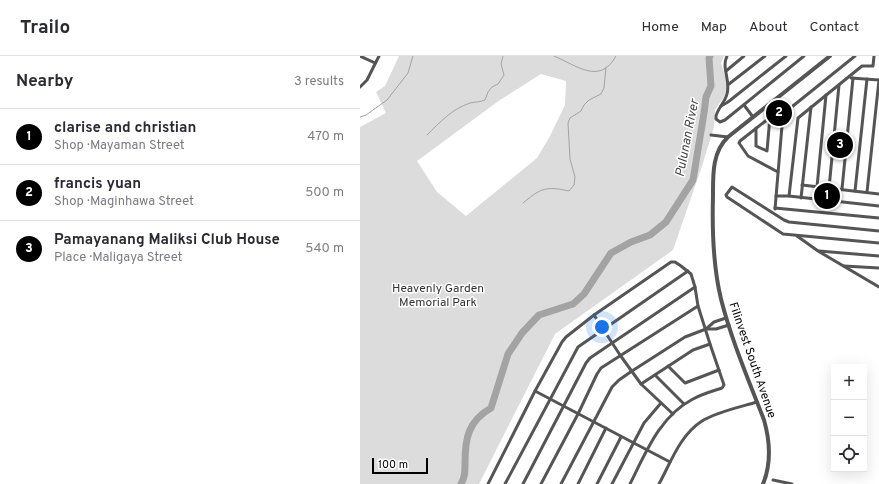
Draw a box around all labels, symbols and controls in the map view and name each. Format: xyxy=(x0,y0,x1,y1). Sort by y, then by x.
text: Trailo xyxy=(20,16,70,40)
text: Home xyxy=(642,19,679,36)
text: Map xyxy=(701,19,727,36)
text: About xyxy=(749,19,788,36)
text: Contact xyxy=(810,19,859,36)
text: Nearby xyxy=(16,71,73,93)
text: 3 results xyxy=(294,74,344,90)
water label: Pulunan River xyxy=(673,97,704,178)
pin: 2 xyxy=(766,98,792,128)
text: clarise and christian xyxy=(54,119,196,138)
text: 1 xyxy=(26,129,32,145)
text: 470 m xyxy=(307,129,344,145)
pin: 3 xyxy=(827,130,853,160)
text: Shop · Mayaman Street xyxy=(54,138,185,154)
text: francis yuan xyxy=(54,175,141,194)
pin: 1 xyxy=(814,181,840,211)
text: 2 xyxy=(25,185,33,201)
text: 500 m xyxy=(305,185,344,201)
text: Shop · Maginhawa Street xyxy=(54,194,194,210)
text: Pamayanang Maliksi Club House xyxy=(54,231,280,250)
text: 3 xyxy=(25,241,33,257)
text: 540 m xyxy=(305,241,344,257)
text: Place · Maligaya Street xyxy=(54,250,182,266)
park label: Heavenly Garden Memorial Park xyxy=(392,281,484,311)
street label: Filinvest South Avenue xyxy=(725,300,779,421)
your location xyxy=(592,317,612,337)
map controls xyxy=(831,364,867,472)
button: + xyxy=(831,364,867,400)
button: − xyxy=(831,400,867,436)
button: locate xyxy=(831,436,867,472)
scale bar xyxy=(372,456,428,475)
text: 100 m xyxy=(378,458,408,472)

